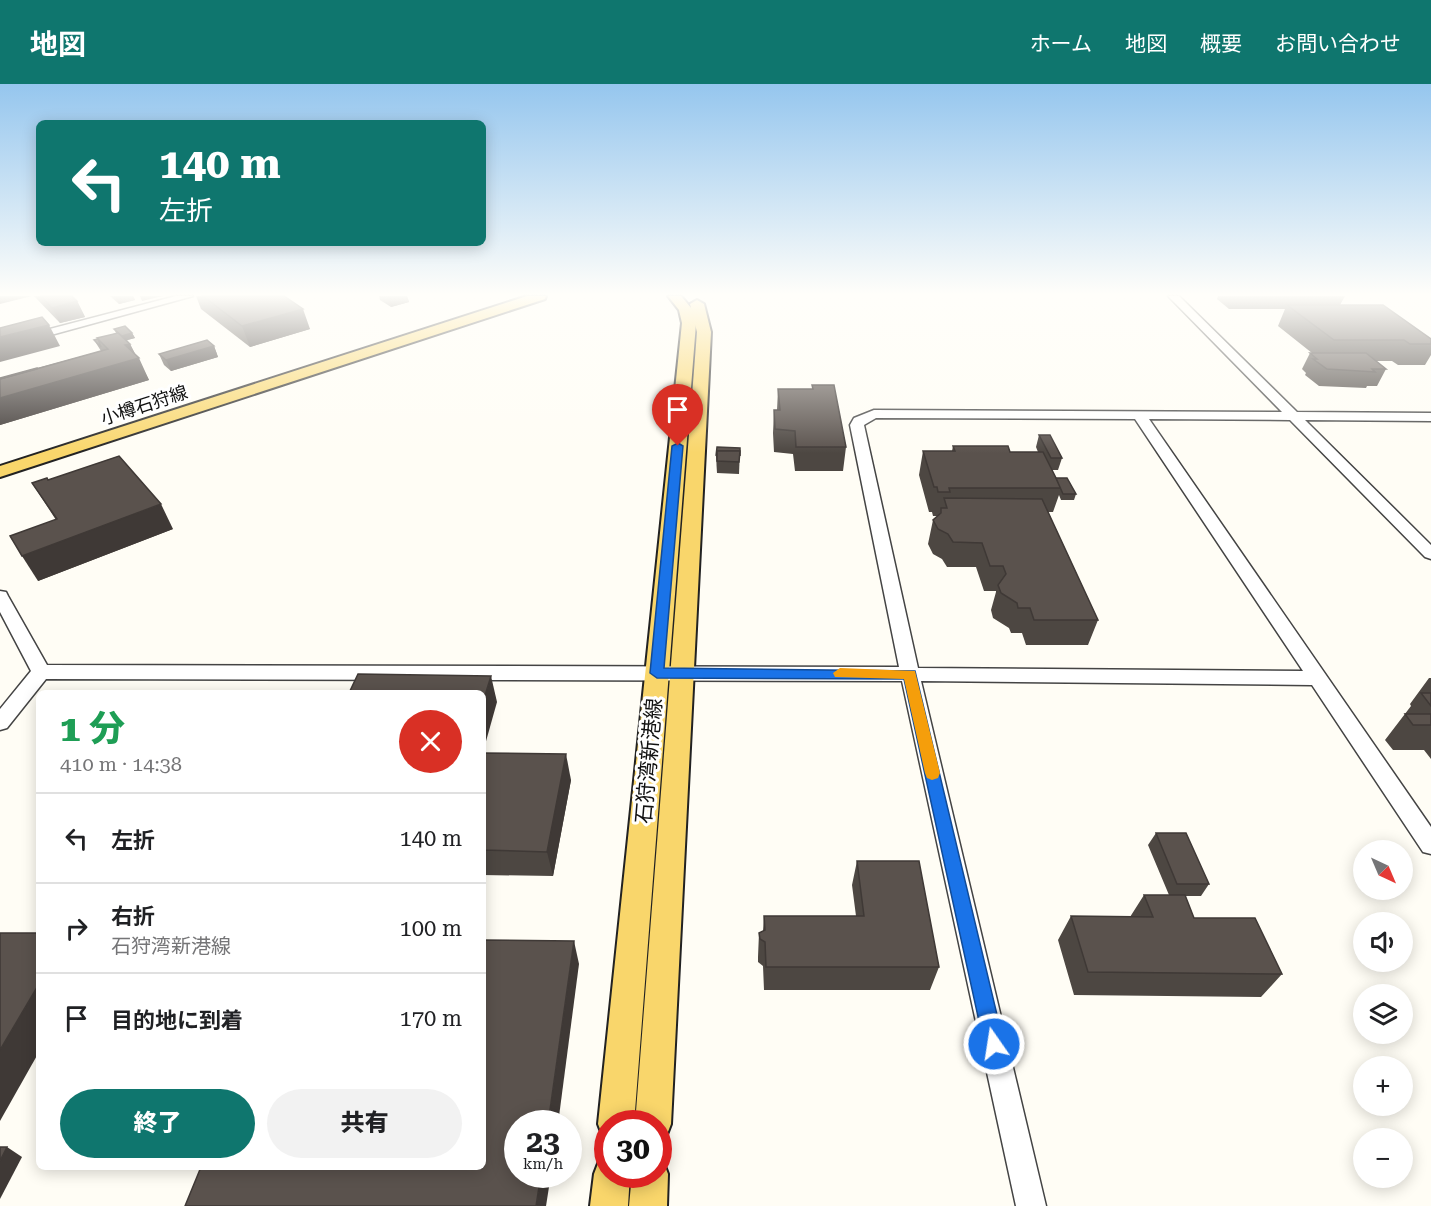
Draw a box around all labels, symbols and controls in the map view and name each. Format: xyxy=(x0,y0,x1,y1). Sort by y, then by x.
text: 地図 xyxy=(30,28,86,61)
text: ホーム xyxy=(1030,32,1092,56)
text: 地図 xyxy=(1125,32,1167,56)
text: 概要 xyxy=(1200,32,1242,56)
text: お問い合わせ xyxy=(1275,32,1401,56)
text: 140 m xyxy=(159,139,281,188)
icon: left xyxy=(60,144,138,222)
text: 左折 xyxy=(159,195,213,227)
street label: 小樽石狩線 xyxy=(98,381,190,429)
pin xyxy=(652,384,703,446)
icon: arrive xyxy=(661,393,694,426)
street label: 石狩湾新港線 xyxy=(632,697,666,825)
text: 1 分 xyxy=(60,708,125,750)
button: close xyxy=(399,710,462,773)
text: 410 m · 14:38 xyxy=(60,752,182,776)
icon: left xyxy=(60,822,93,855)
text: 140 m xyxy=(399,826,462,851)
text: 左折 xyxy=(111,828,155,853)
north arrow xyxy=(1353,840,1413,900)
map controls xyxy=(1353,840,1413,1188)
text: 右折 xyxy=(111,904,155,929)
icon: right xyxy=(60,912,93,945)
button: sound xyxy=(1353,912,1413,972)
text: 100 m xyxy=(399,916,462,941)
text: 石狩湾新港線 xyxy=(111,934,231,958)
button: layers xyxy=(1353,984,1413,1044)
icon: arrive xyxy=(60,1002,93,1035)
text: 170 m xyxy=(399,1006,462,1031)
text: 目的地に到着 xyxy=(111,1008,243,1033)
position arrow xyxy=(962,1012,1026,1076)
button: + xyxy=(1353,1056,1413,1116)
button: 終了 xyxy=(60,1089,255,1158)
button: 共有 xyxy=(267,1089,462,1158)
speed limit sign: 30 xyxy=(594,1110,672,1188)
text: 23 xyxy=(526,1124,560,1159)
button: − xyxy=(1353,1128,1413,1188)
text: km/h xyxy=(523,1155,563,1173)

